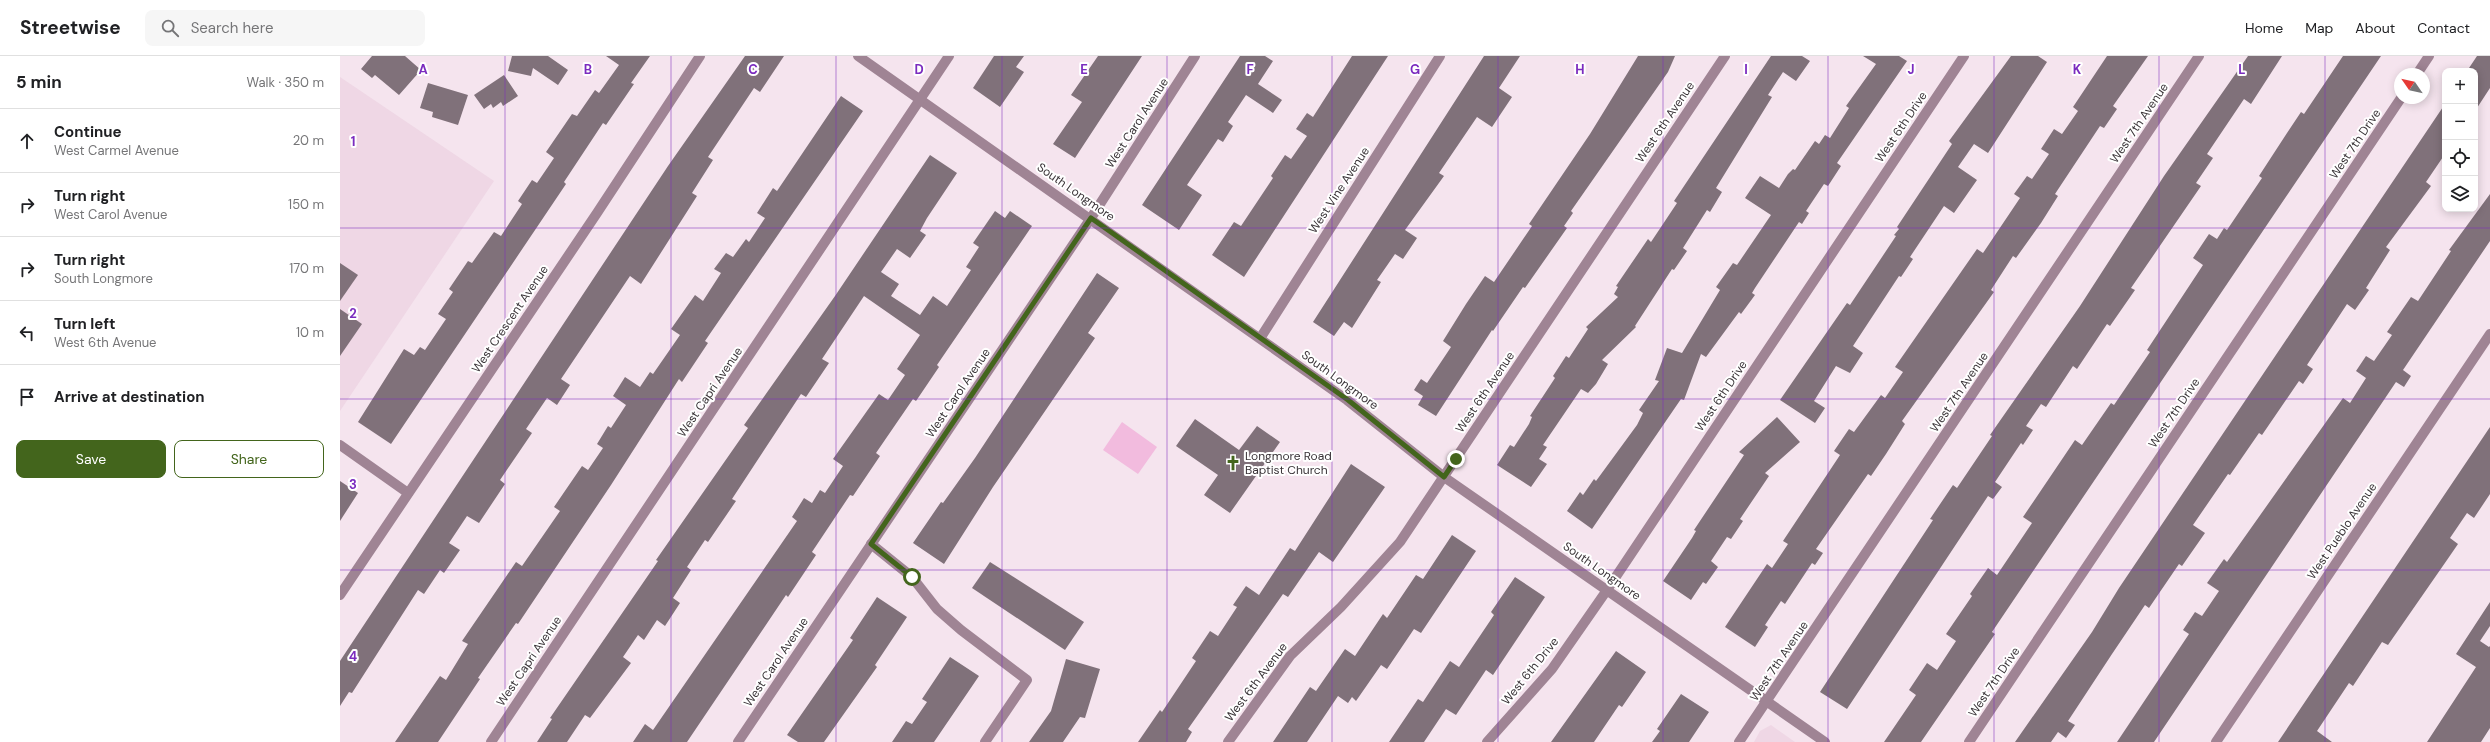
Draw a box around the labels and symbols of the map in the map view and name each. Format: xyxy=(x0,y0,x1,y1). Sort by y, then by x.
text: A xyxy=(418,61,428,78)
text: B xyxy=(584,61,592,78)
text: C xyxy=(748,61,758,78)
text: D xyxy=(914,61,924,78)
text: E xyxy=(1080,61,1088,78)
text: F xyxy=(1246,61,1254,78)
text: G xyxy=(1410,61,1420,78)
text: H xyxy=(1575,61,1585,78)
text: I xyxy=(1744,61,1748,78)
text: J xyxy=(1907,61,1915,78)
text: K xyxy=(2073,61,2082,78)
text: L xyxy=(2238,61,2246,78)
north arrow xyxy=(2394,68,2430,104)
street label: West Carol Avenue xyxy=(1102,75,1172,171)
street label: West 6th Avenue xyxy=(1632,78,1698,166)
street label: West 7th Avenue xyxy=(2106,80,2172,166)
street label: West 6th Drive xyxy=(1871,88,1931,166)
street label: West 7th Drive xyxy=(2326,106,2384,182)
text: 1 xyxy=(351,133,355,150)
street label: West Vine Avenue xyxy=(1305,144,1373,236)
street label: South Longmore xyxy=(1034,159,1118,225)
street label: West Crescent Avenue xyxy=(468,262,552,376)
text: 2 xyxy=(349,305,357,322)
street label: West Capri Avenue xyxy=(674,344,746,440)
street label: West Carol Avenue xyxy=(922,345,994,441)
street label: South Longmore xyxy=(1298,347,1382,413)
street label: West 6th Avenue xyxy=(1452,348,1518,436)
street label: West 7th Avenue xyxy=(1926,349,1992,435)
street label: West 6th Drive xyxy=(1691,357,1751,435)
street label: West 7th Drive xyxy=(2145,375,2203,451)
place label: Longmore Road Baptist Church xyxy=(1245,448,1332,478)
route end xyxy=(1447,450,1465,468)
church icon: Longmore Road Baptist Church xyxy=(1224,454,1242,472)
text: 3 xyxy=(349,476,357,493)
street label: West Pueblo Avenue xyxy=(2304,479,2380,582)
street label: South Longmore xyxy=(1560,538,1644,604)
route start xyxy=(903,568,921,586)
street label: West Capri Avenue xyxy=(493,613,565,709)
street label: West Carol Avenue xyxy=(740,614,812,710)
street label: West 7th Avenue xyxy=(1746,618,1812,704)
street label: West 6th Drive xyxy=(1498,634,1562,708)
street label: West 6th Avenue xyxy=(1221,639,1291,725)
street label: West 7th Drive xyxy=(1965,644,2023,720)
text: 4 xyxy=(349,648,357,665)

